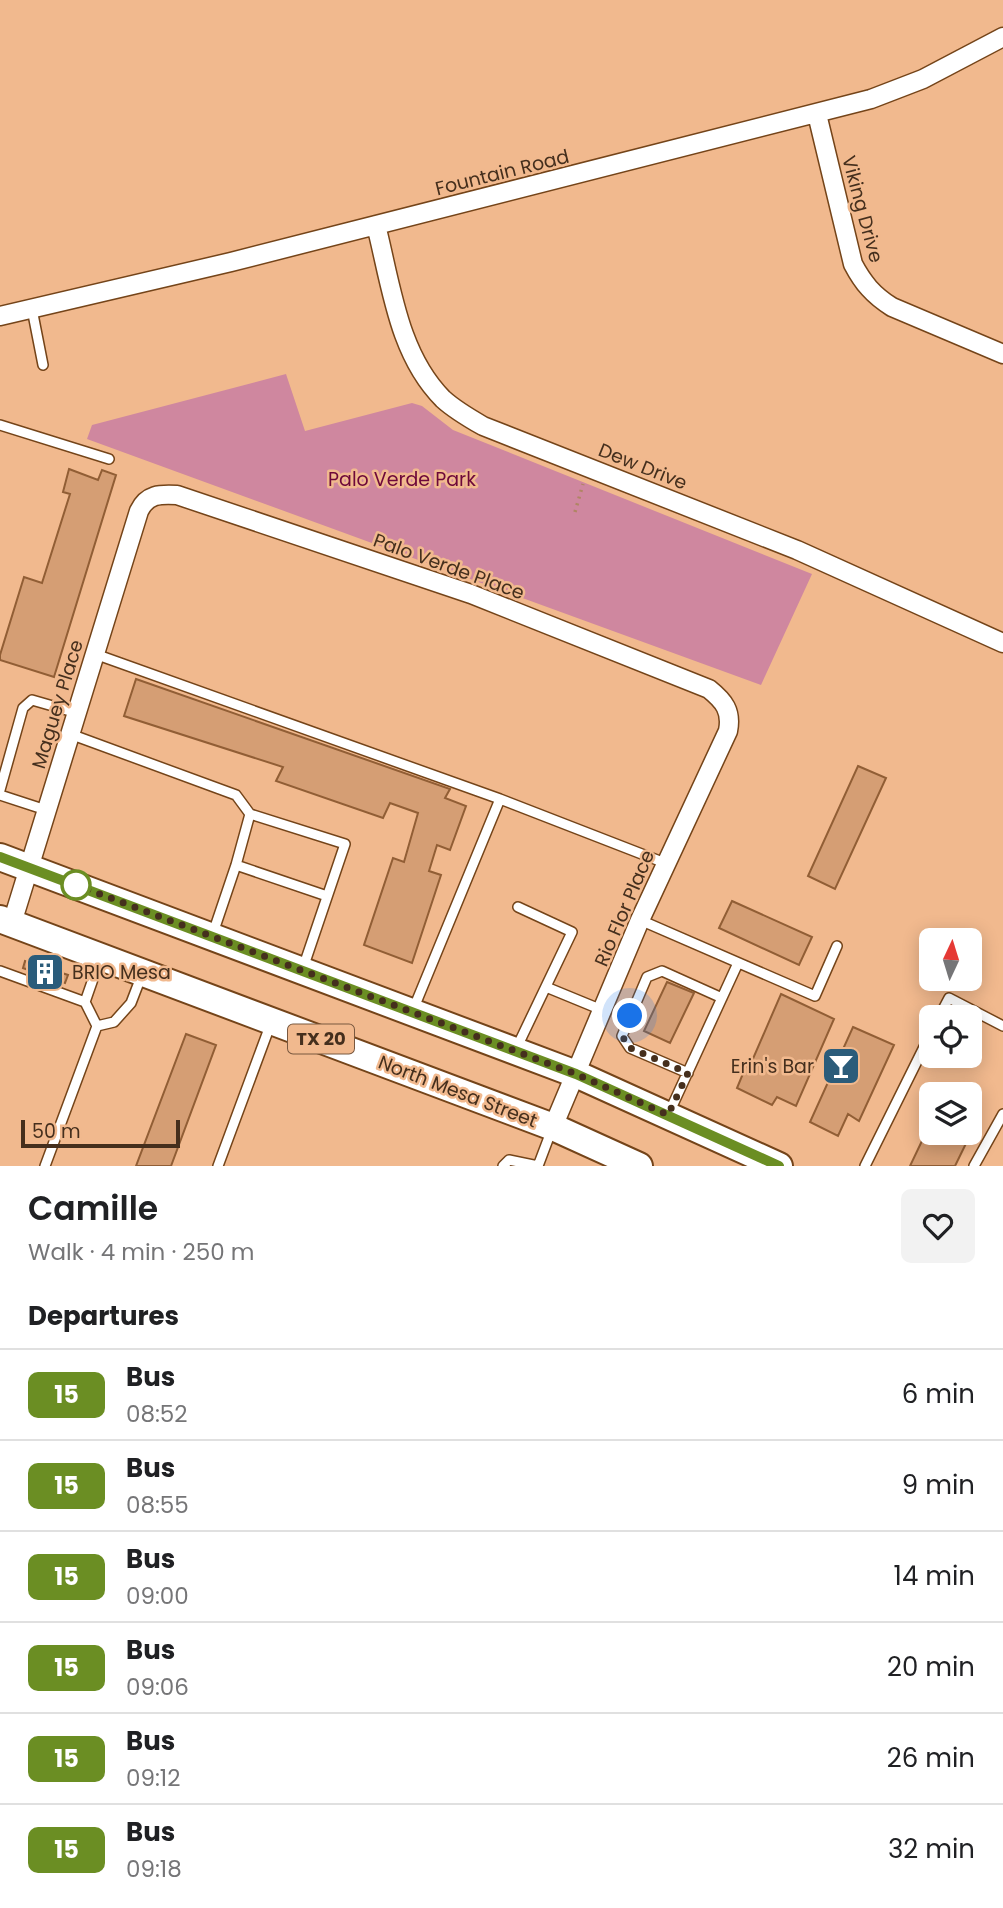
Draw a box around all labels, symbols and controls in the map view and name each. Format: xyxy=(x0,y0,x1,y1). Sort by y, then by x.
street label: Fountain Road xyxy=(432,143,572,202)
street label: Viking Drive xyxy=(835,153,890,266)
street label: Dew Drive xyxy=(594,436,691,496)
park label: Palo Verde Park xyxy=(328,466,476,493)
street label: Palo Verde Place xyxy=(370,527,528,606)
street label: Maguey Place xyxy=(25,636,90,772)
street label: Rio Flor Place xyxy=(588,846,661,970)
unlabelled marker xyxy=(61,870,91,900)
north arrow xyxy=(919,928,982,990)
map controls xyxy=(919,928,982,1145)
building icon: BRIO Mesa xyxy=(24,951,66,993)
place label: BRIO Mesa xyxy=(72,959,171,986)
your location xyxy=(612,998,647,1033)
button: locate xyxy=(919,1005,982,1068)
road number: TX 20 xyxy=(288,1024,354,1054)
bar icon: Erin's Bar xyxy=(820,1045,862,1087)
street label: North Mesa Street xyxy=(374,1049,541,1134)
place label: Erin's Bar xyxy=(731,1053,814,1080)
button: layers xyxy=(919,1082,982,1145)
scale bar xyxy=(21,1117,180,1149)
text: 50 m xyxy=(32,1118,81,1145)
text: Camille xyxy=(28,1185,158,1232)
button: heart xyxy=(901,1189,975,1263)
text: Walk · 4 min · 250 m xyxy=(28,1236,254,1268)
text: Departures xyxy=(28,1298,179,1334)
text: Bus xyxy=(126,1359,175,1395)
text: 6 min xyxy=(902,1376,975,1412)
text: 15 xyxy=(54,1378,79,1411)
text: 08:52 xyxy=(126,1398,188,1430)
text: Bus xyxy=(126,1450,175,1486)
text: 9 min xyxy=(902,1467,975,1503)
text: 15 xyxy=(54,1469,79,1502)
text: 08:55 xyxy=(126,1489,189,1521)
text: Bus xyxy=(126,1541,175,1577)
text: 14 min xyxy=(894,1558,975,1594)
text: 15 xyxy=(54,1560,79,1593)
text: 09:00 xyxy=(126,1580,189,1612)
text: Bus xyxy=(126,1632,175,1668)
text: 20 min xyxy=(887,1649,975,1685)
text: 15 xyxy=(54,1651,79,1684)
text: 09:06 xyxy=(126,1671,189,1703)
text: Bus xyxy=(126,1723,175,1759)
text: 26 min xyxy=(887,1740,975,1776)
text: 15 xyxy=(54,1742,79,1775)
text: 09:12 xyxy=(126,1762,180,1794)
text: Bus xyxy=(126,1814,175,1850)
text: 32 min xyxy=(888,1831,975,1867)
text: 15 xyxy=(54,1833,79,1866)
text: 09:18 xyxy=(126,1853,182,1885)

